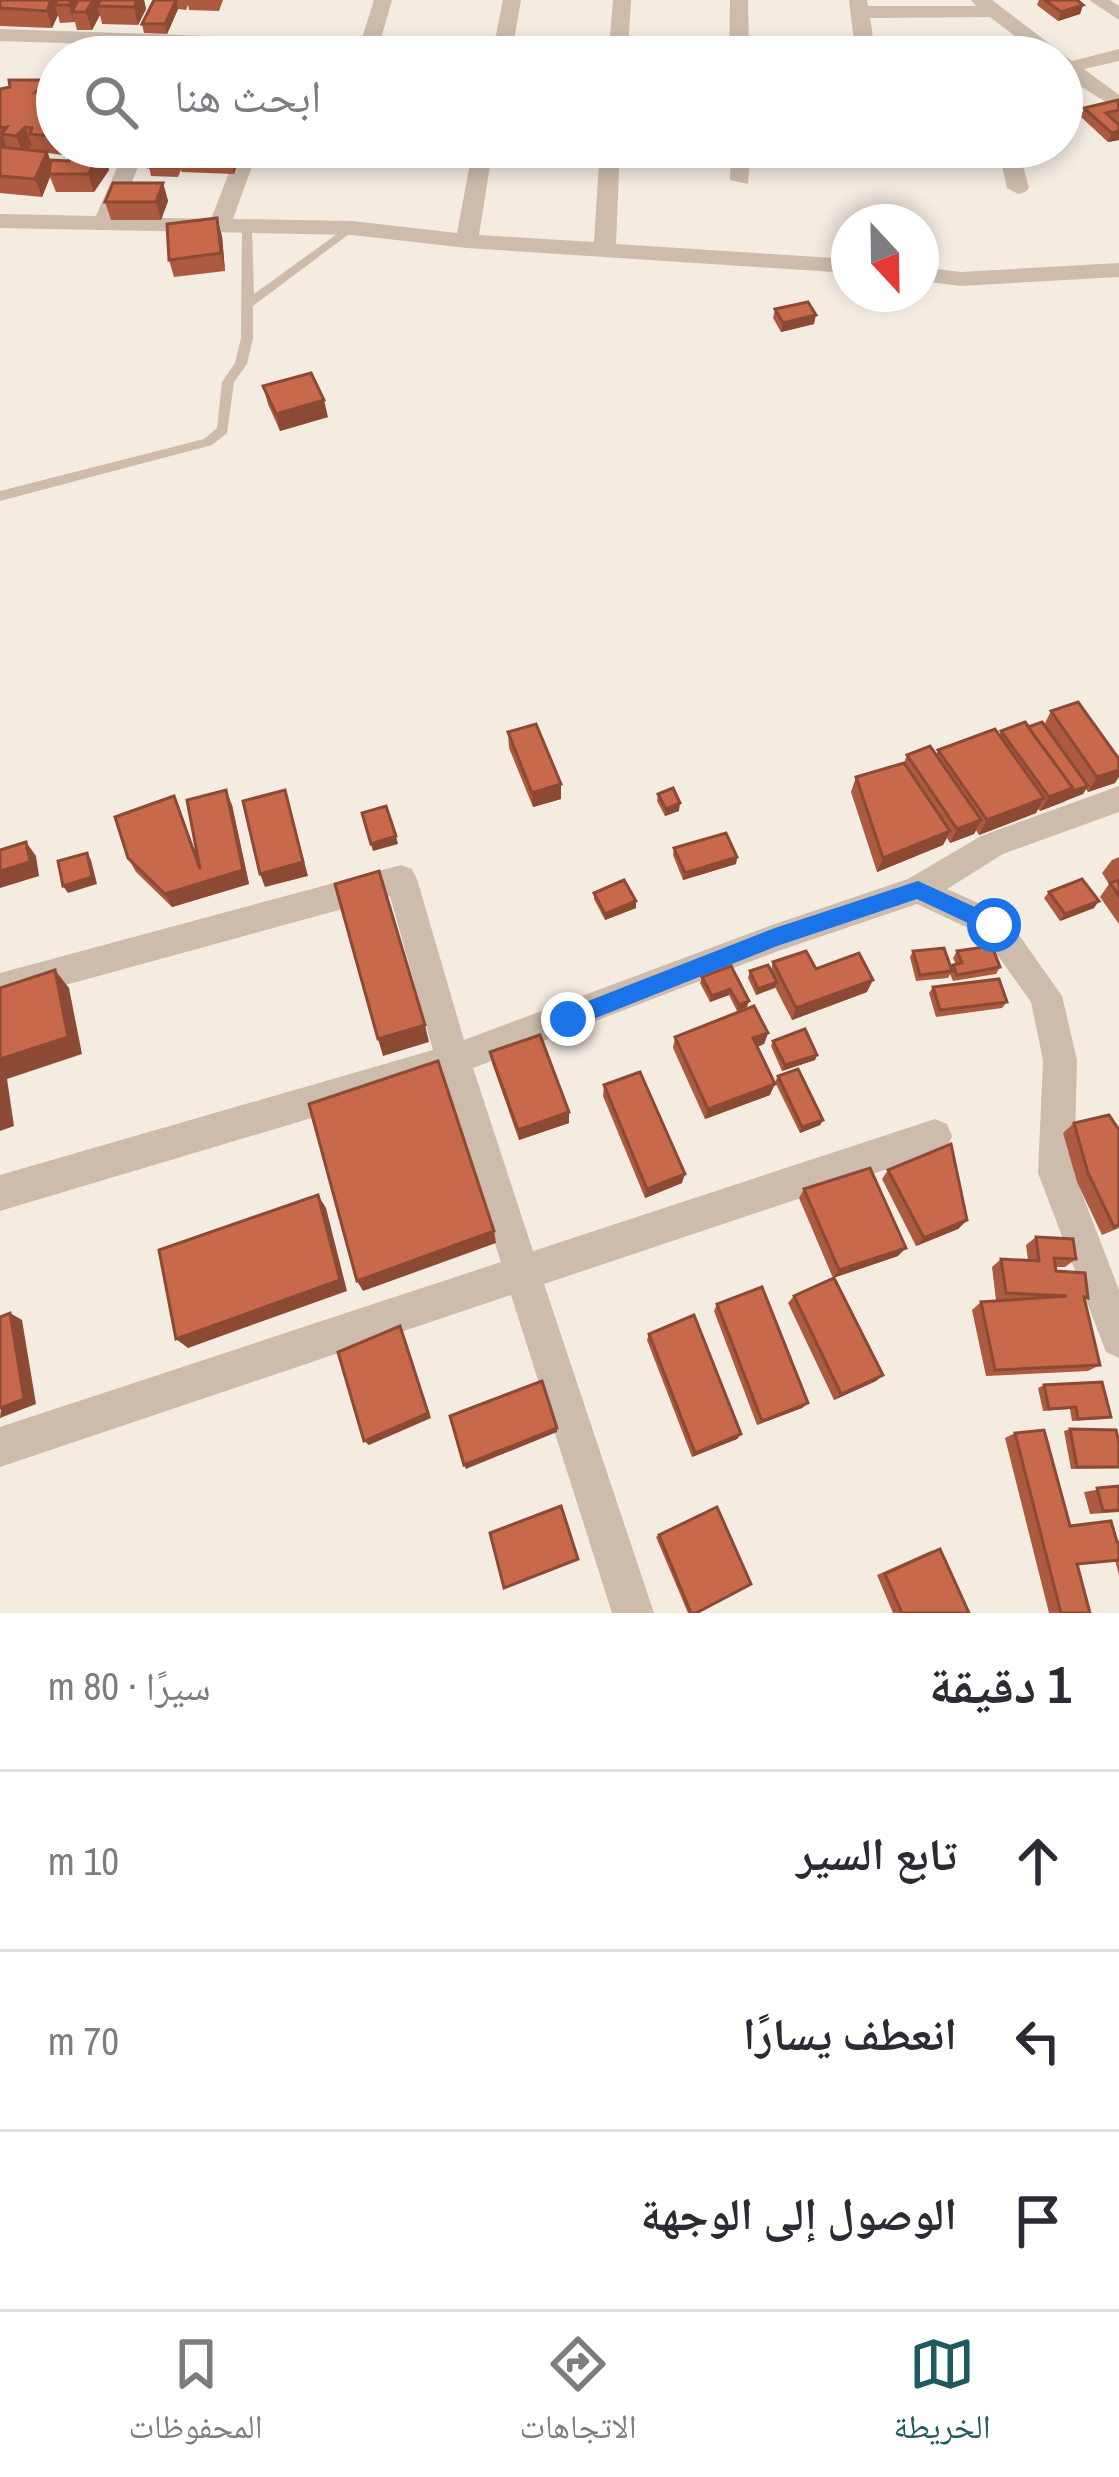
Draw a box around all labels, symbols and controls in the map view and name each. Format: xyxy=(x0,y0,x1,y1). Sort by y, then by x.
search box xyxy=(36,36,1083,168)
text: ابحث هنا xyxy=(174,65,321,126)
icon: search xyxy=(78,69,144,135)
north arrow xyxy=(831,204,939,312)
route start xyxy=(967,898,1021,952)
route end xyxy=(541,992,595,1046)
text: 1 دقيقة xyxy=(929,1650,1071,1719)
text: سيرًا · 80 m xyxy=(48,1660,211,1712)
text: تابع السير xyxy=(797,1823,957,1884)
icon: ahead xyxy=(1005,1828,1071,1894)
text: 10 m xyxy=(48,1835,119,1887)
text: انعطف يسارًا xyxy=(743,2003,957,2064)
icon: left xyxy=(1005,2008,1071,2074)
text: 70 m xyxy=(48,2015,119,2067)
text: الوصول إلى الوجهة xyxy=(641,2183,957,2244)
icon: arrive xyxy=(1005,2188,1071,2254)
tab: المحفوظات xyxy=(128,2331,263,2459)
tab: الاتجاهات xyxy=(519,2331,637,2459)
tab: الخريطة xyxy=(893,2331,991,2459)

